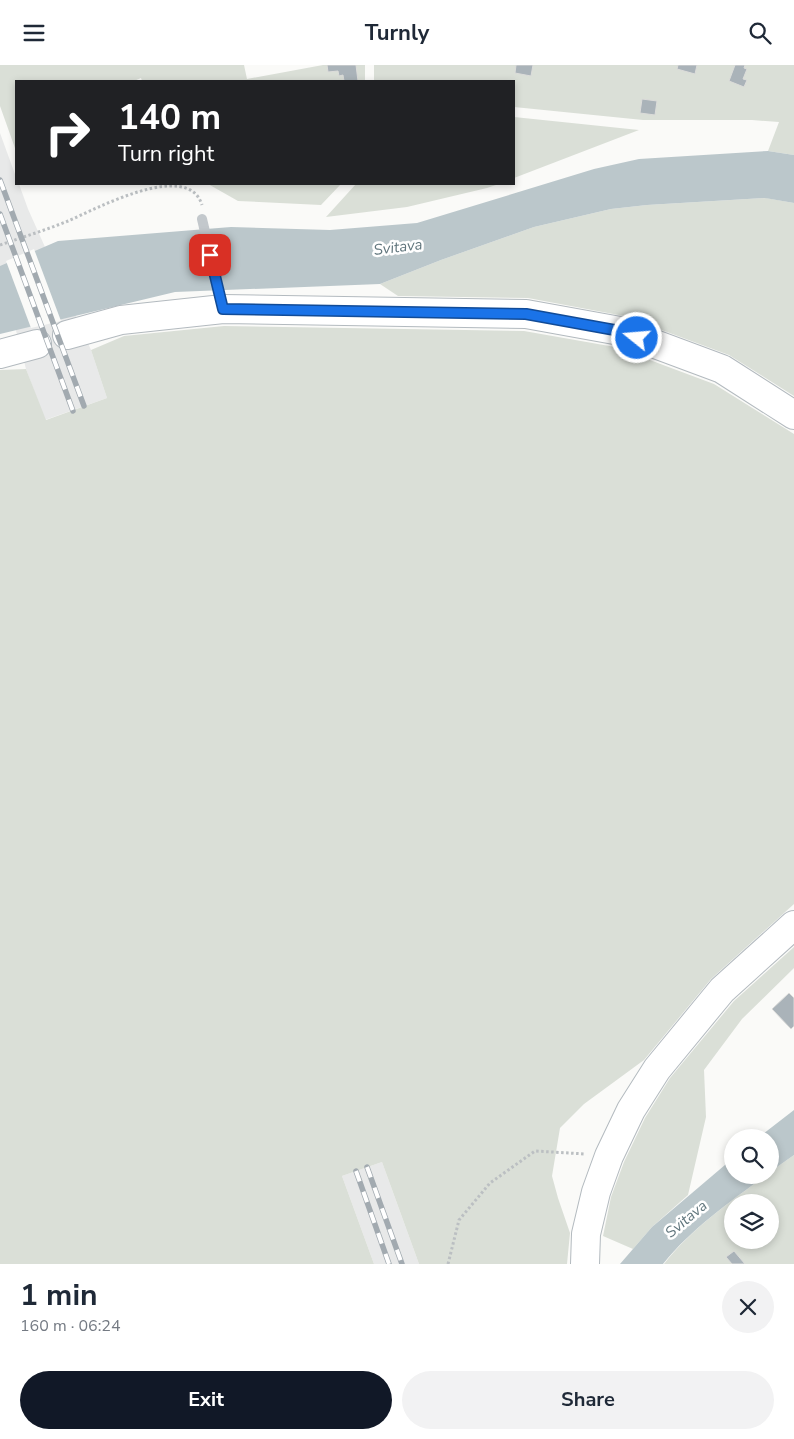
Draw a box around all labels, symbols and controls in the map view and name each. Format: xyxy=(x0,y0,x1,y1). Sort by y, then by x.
text: Turnly xyxy=(365,18,429,48)
icon: menu xyxy=(20,19,48,47)
icon: search xyxy=(746,19,774,47)
text: 140 m xyxy=(118,94,221,141)
icon: right xyxy=(35,100,100,165)
text: Turn right xyxy=(118,139,214,169)
pin xyxy=(189,234,231,276)
water label: Svitava xyxy=(372,234,424,260)
icon: arrive xyxy=(196,241,224,269)
position arrow xyxy=(610,311,662,363)
map controls xyxy=(724,1129,779,1249)
button: search xyxy=(724,1129,779,1184)
button: layers xyxy=(724,1194,779,1249)
water label: Svitava xyxy=(661,1196,711,1242)
text: 1 min xyxy=(20,1275,98,1316)
button: close xyxy=(722,1281,774,1333)
text: 160 m · 06:24 xyxy=(20,1315,121,1337)
button: Exit xyxy=(20,1371,392,1429)
button: Share xyxy=(402,1371,774,1429)

